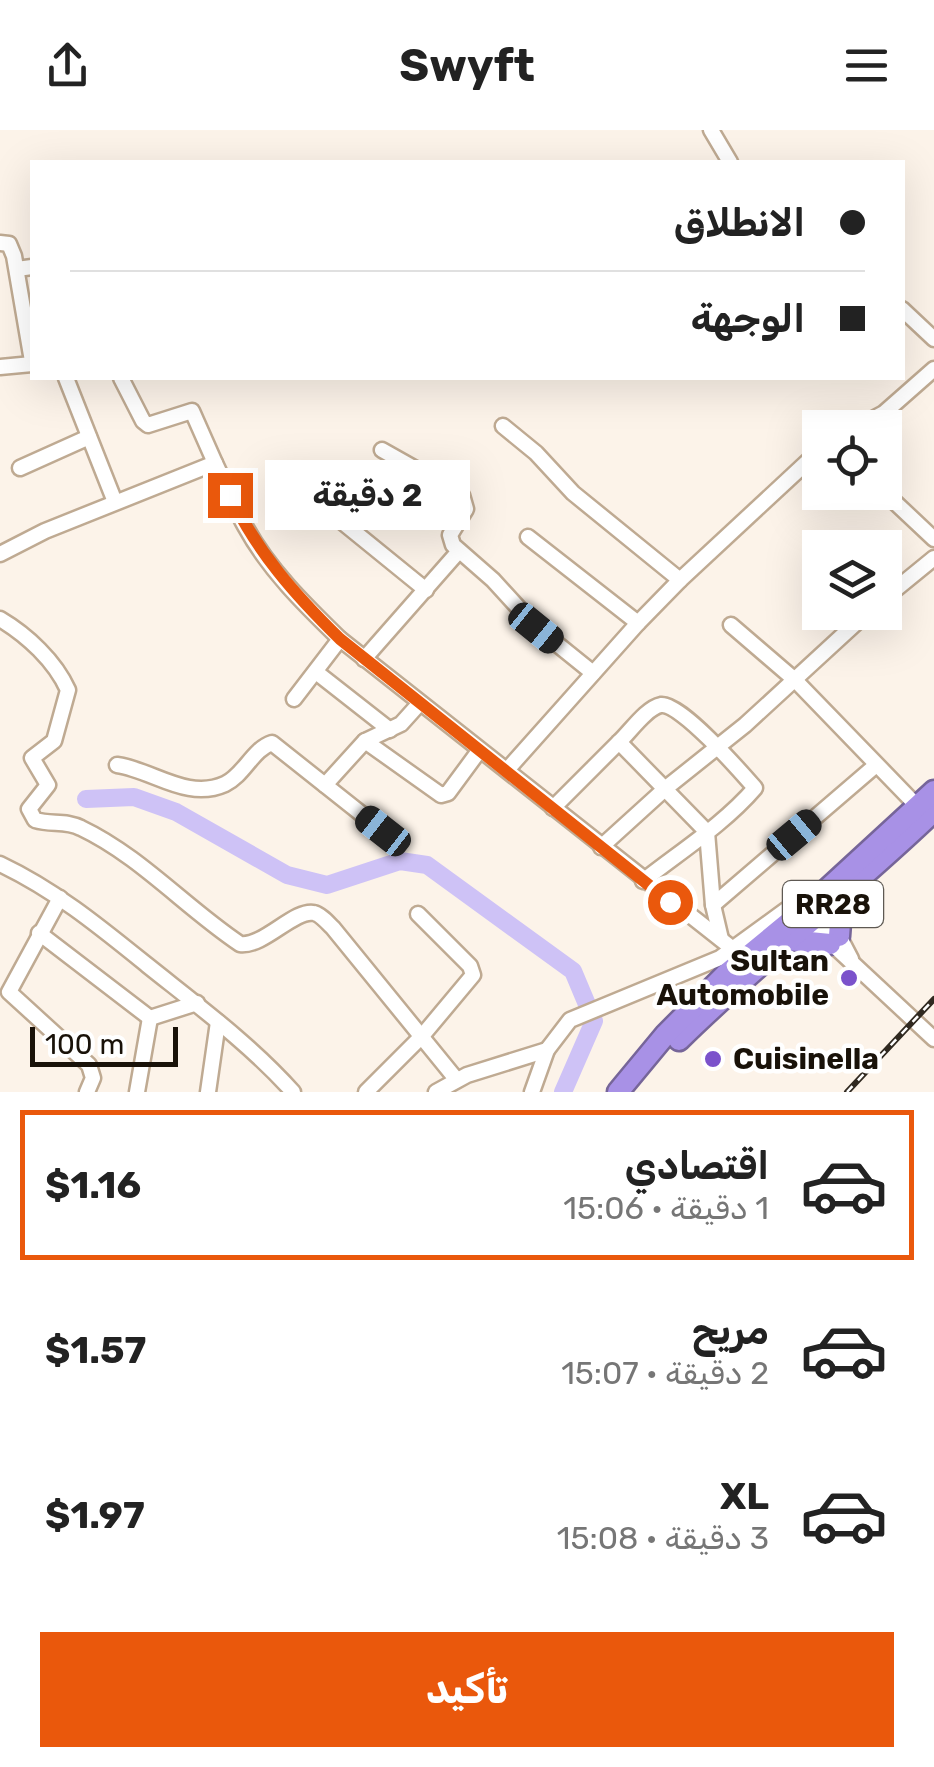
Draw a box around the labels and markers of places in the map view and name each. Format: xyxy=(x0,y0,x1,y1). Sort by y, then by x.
place label: Sultan Automobile xyxy=(656,943,829,1013)
marker: Sultan Automobile xyxy=(838,967,860,989)
place label: Cuisinella xyxy=(733,1041,879,1077)
marker: Cuisinella xyxy=(702,1048,724,1070)

